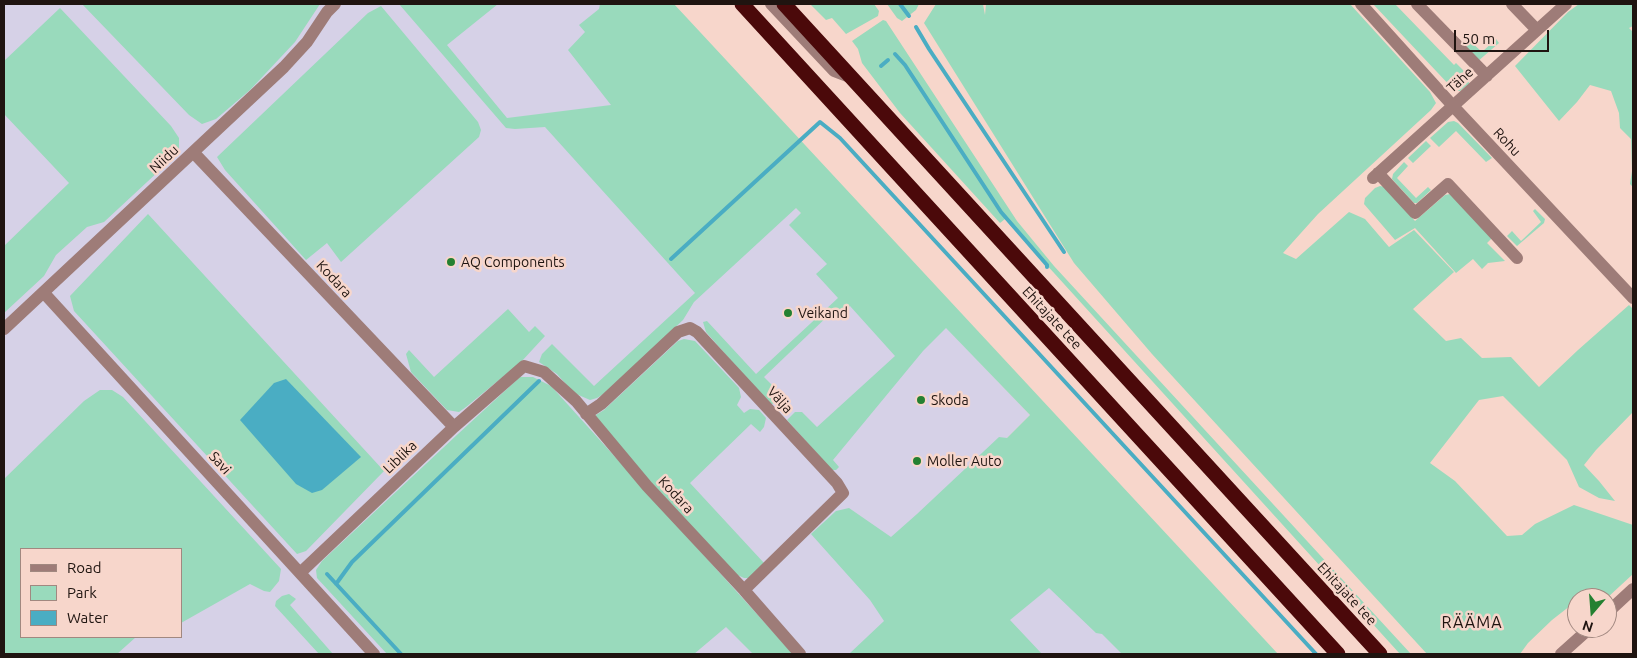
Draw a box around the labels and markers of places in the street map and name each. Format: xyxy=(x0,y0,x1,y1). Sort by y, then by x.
place label: AQ Components xyxy=(461,254,565,270)
marker: AQ Components xyxy=(445,256,457,268)
place label: Veikand xyxy=(798,305,848,321)
marker: Veikand xyxy=(782,307,794,319)
place label: Skoda xyxy=(931,392,969,408)
marker: Skoda xyxy=(915,394,927,406)
place label: Moller Auto xyxy=(927,453,1002,469)
marker: Moller Auto xyxy=(911,455,923,467)

